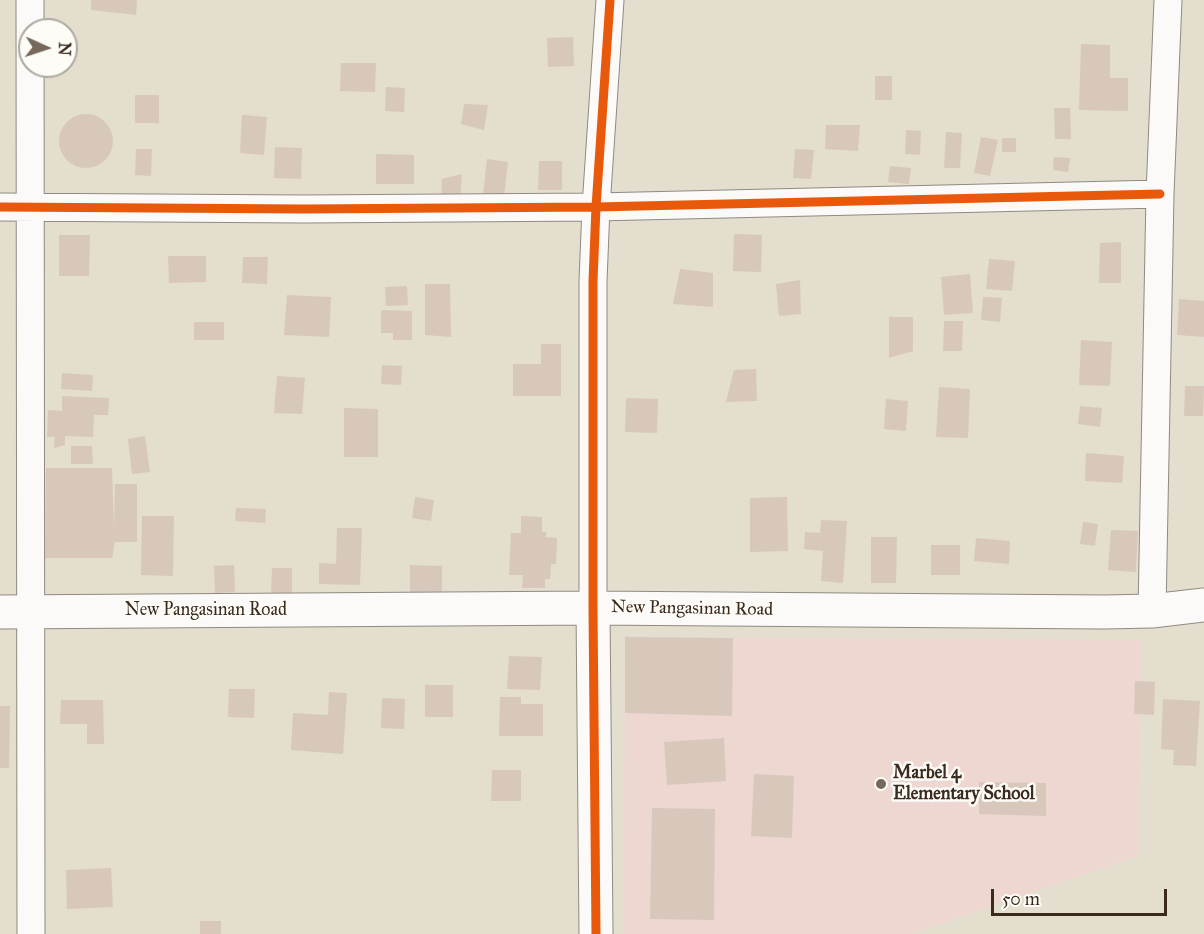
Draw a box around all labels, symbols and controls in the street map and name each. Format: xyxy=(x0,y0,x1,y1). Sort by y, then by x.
north arrow xyxy=(18,18,78,78)
text: N xyxy=(55,42,74,56)
street label: New Pangasinan Road xyxy=(611,597,773,621)
street label: New Pangasinan Road xyxy=(125,600,287,622)
place label: Marbel 4 Elementary School xyxy=(893,763,1035,806)
marker: Marbel 4 Elementary School xyxy=(874,777,888,791)
scale bar xyxy=(994,877,1170,915)
text: 50 m xyxy=(1002,888,1040,910)

